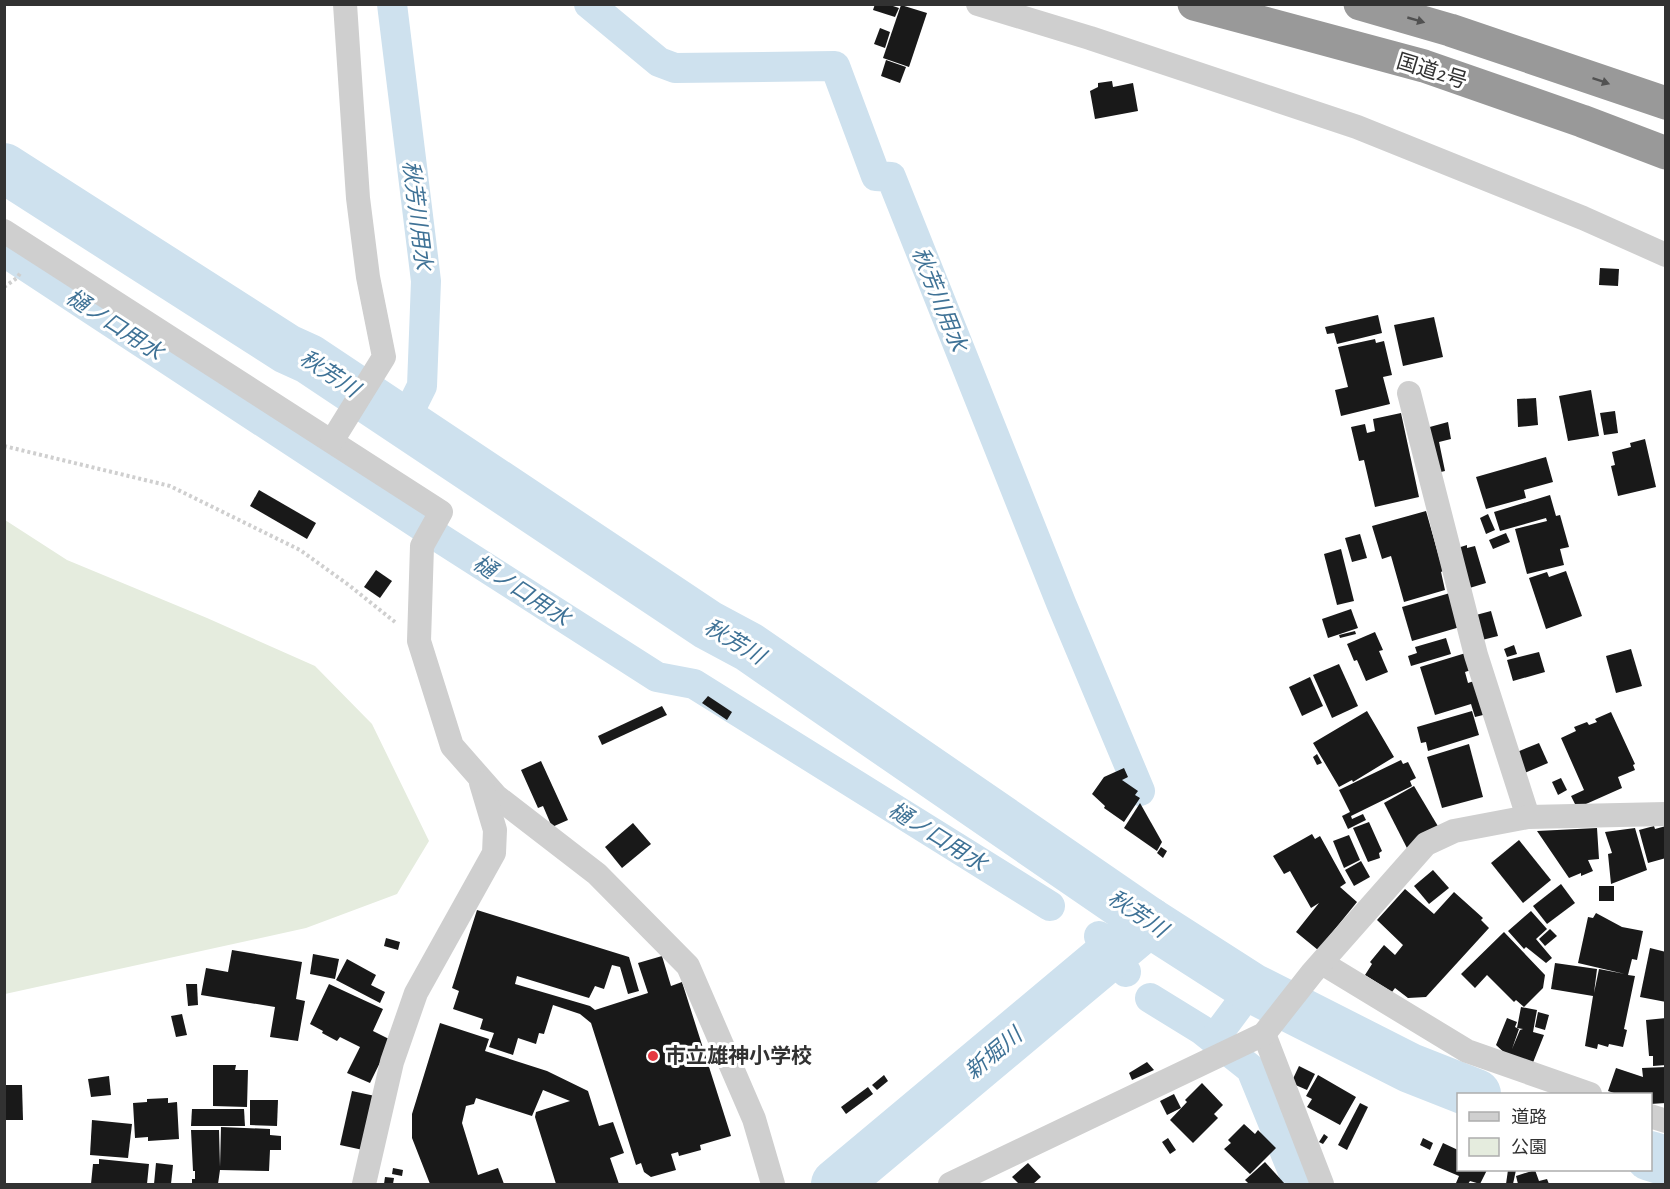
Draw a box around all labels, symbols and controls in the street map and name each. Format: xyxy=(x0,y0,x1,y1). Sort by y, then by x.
one-way arrow xyxy=(1407,16,1425,25)
street label: 国道2号 xyxy=(1394,50,1470,92)
one-way arrow xyxy=(1592,77,1610,86)
water label: 秋芳川用水 xyxy=(399,159,436,273)
water label: 秋芳川用水 xyxy=(908,244,972,356)
water label: 樋ノ口用水 xyxy=(62,285,169,365)
water label: 秋芳川 xyxy=(296,346,365,402)
water label: 樋ノ口用水 xyxy=(469,551,576,631)
water label: 秋芳川 xyxy=(701,615,771,669)
water label: 樋ノ口用水 xyxy=(885,798,992,876)
water label: 秋芳川 xyxy=(1104,885,1173,943)
water label: 新堀川 xyxy=(961,1022,1028,1083)
place label: 市立雄神小学校 xyxy=(665,1044,812,1067)
marker: 市立雄神小学校 xyxy=(646,1049,660,1063)
legend xyxy=(1457,1093,1652,1171)
text: 道路 xyxy=(1511,1107,1547,1127)
text: 公園 xyxy=(1511,1138,1547,1157)

